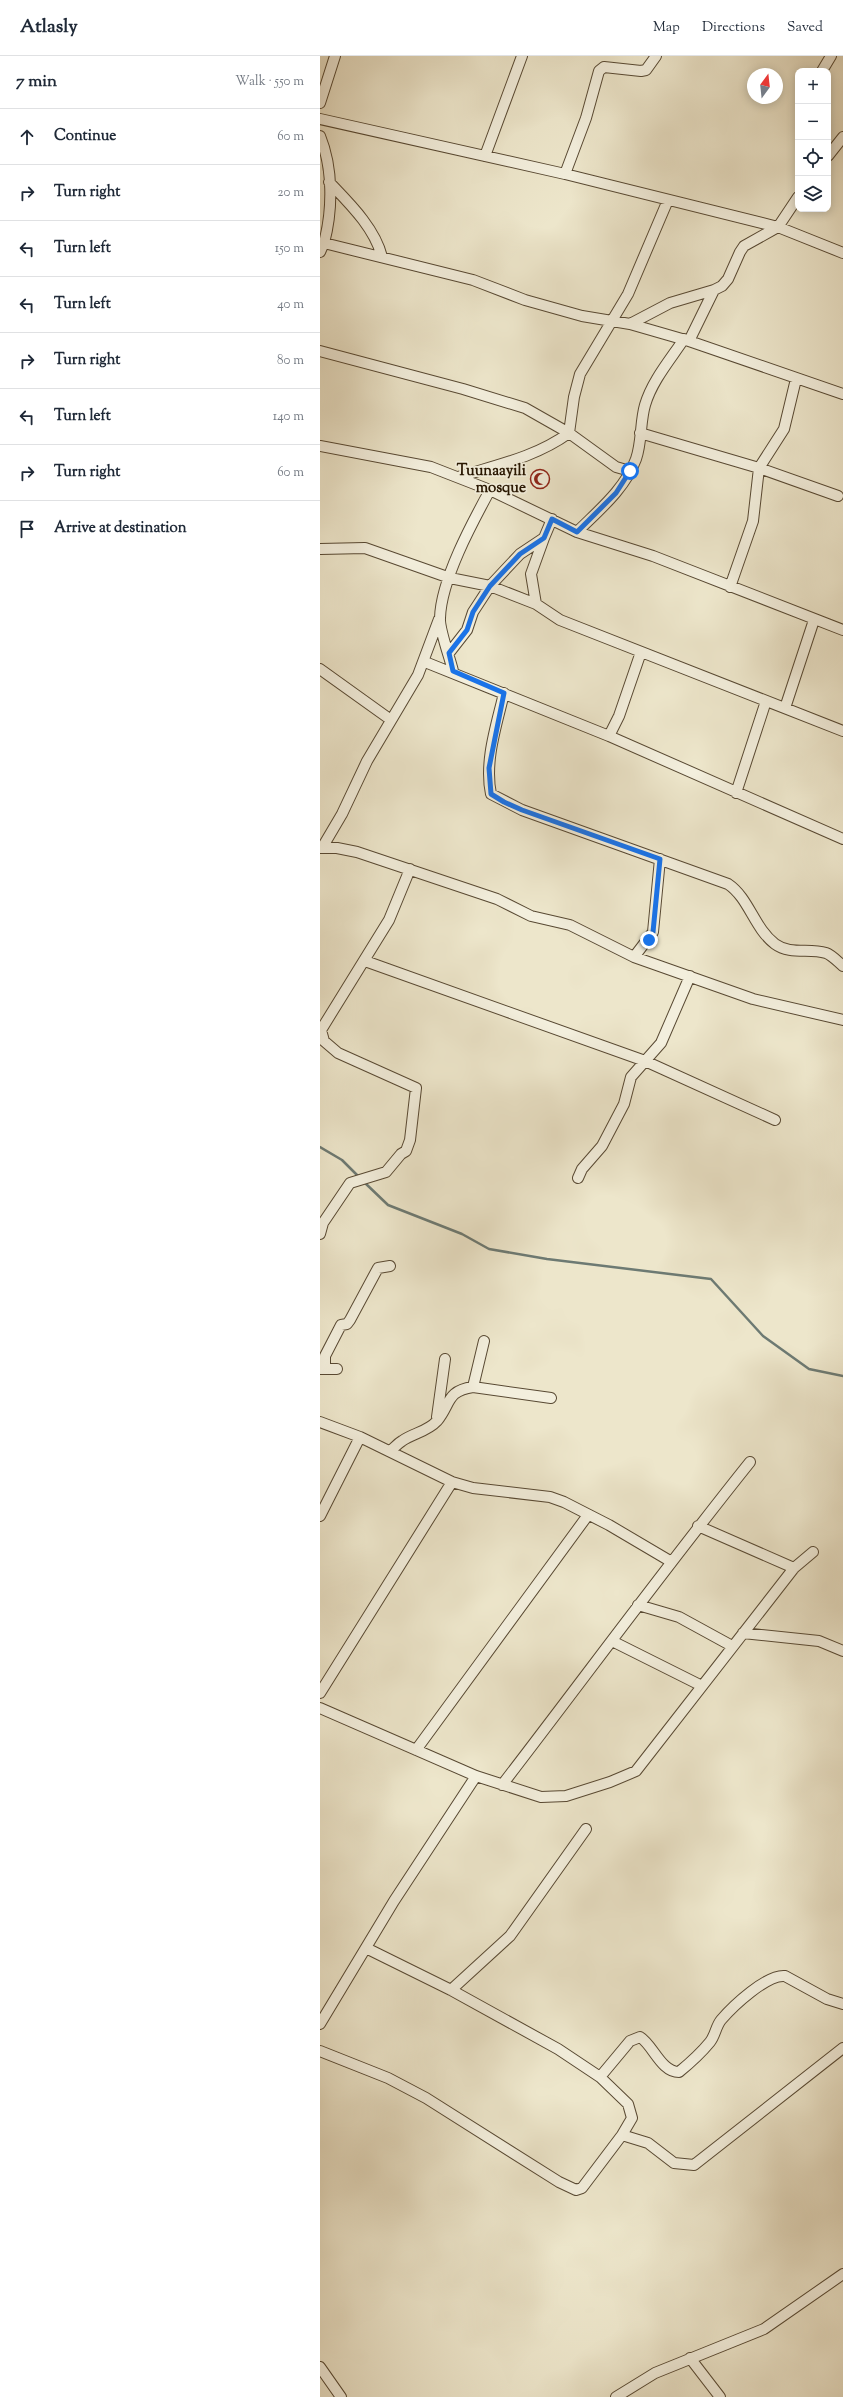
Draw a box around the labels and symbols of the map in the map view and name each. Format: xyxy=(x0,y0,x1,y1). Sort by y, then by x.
north arrow xyxy=(747,68,783,104)
place label: Tuunaayili mosque xyxy=(457,461,527,499)
route start xyxy=(621,462,639,480)
mosque icon: Tuunaayili mosque xyxy=(529,468,551,490)
route end xyxy=(640,931,658,949)

